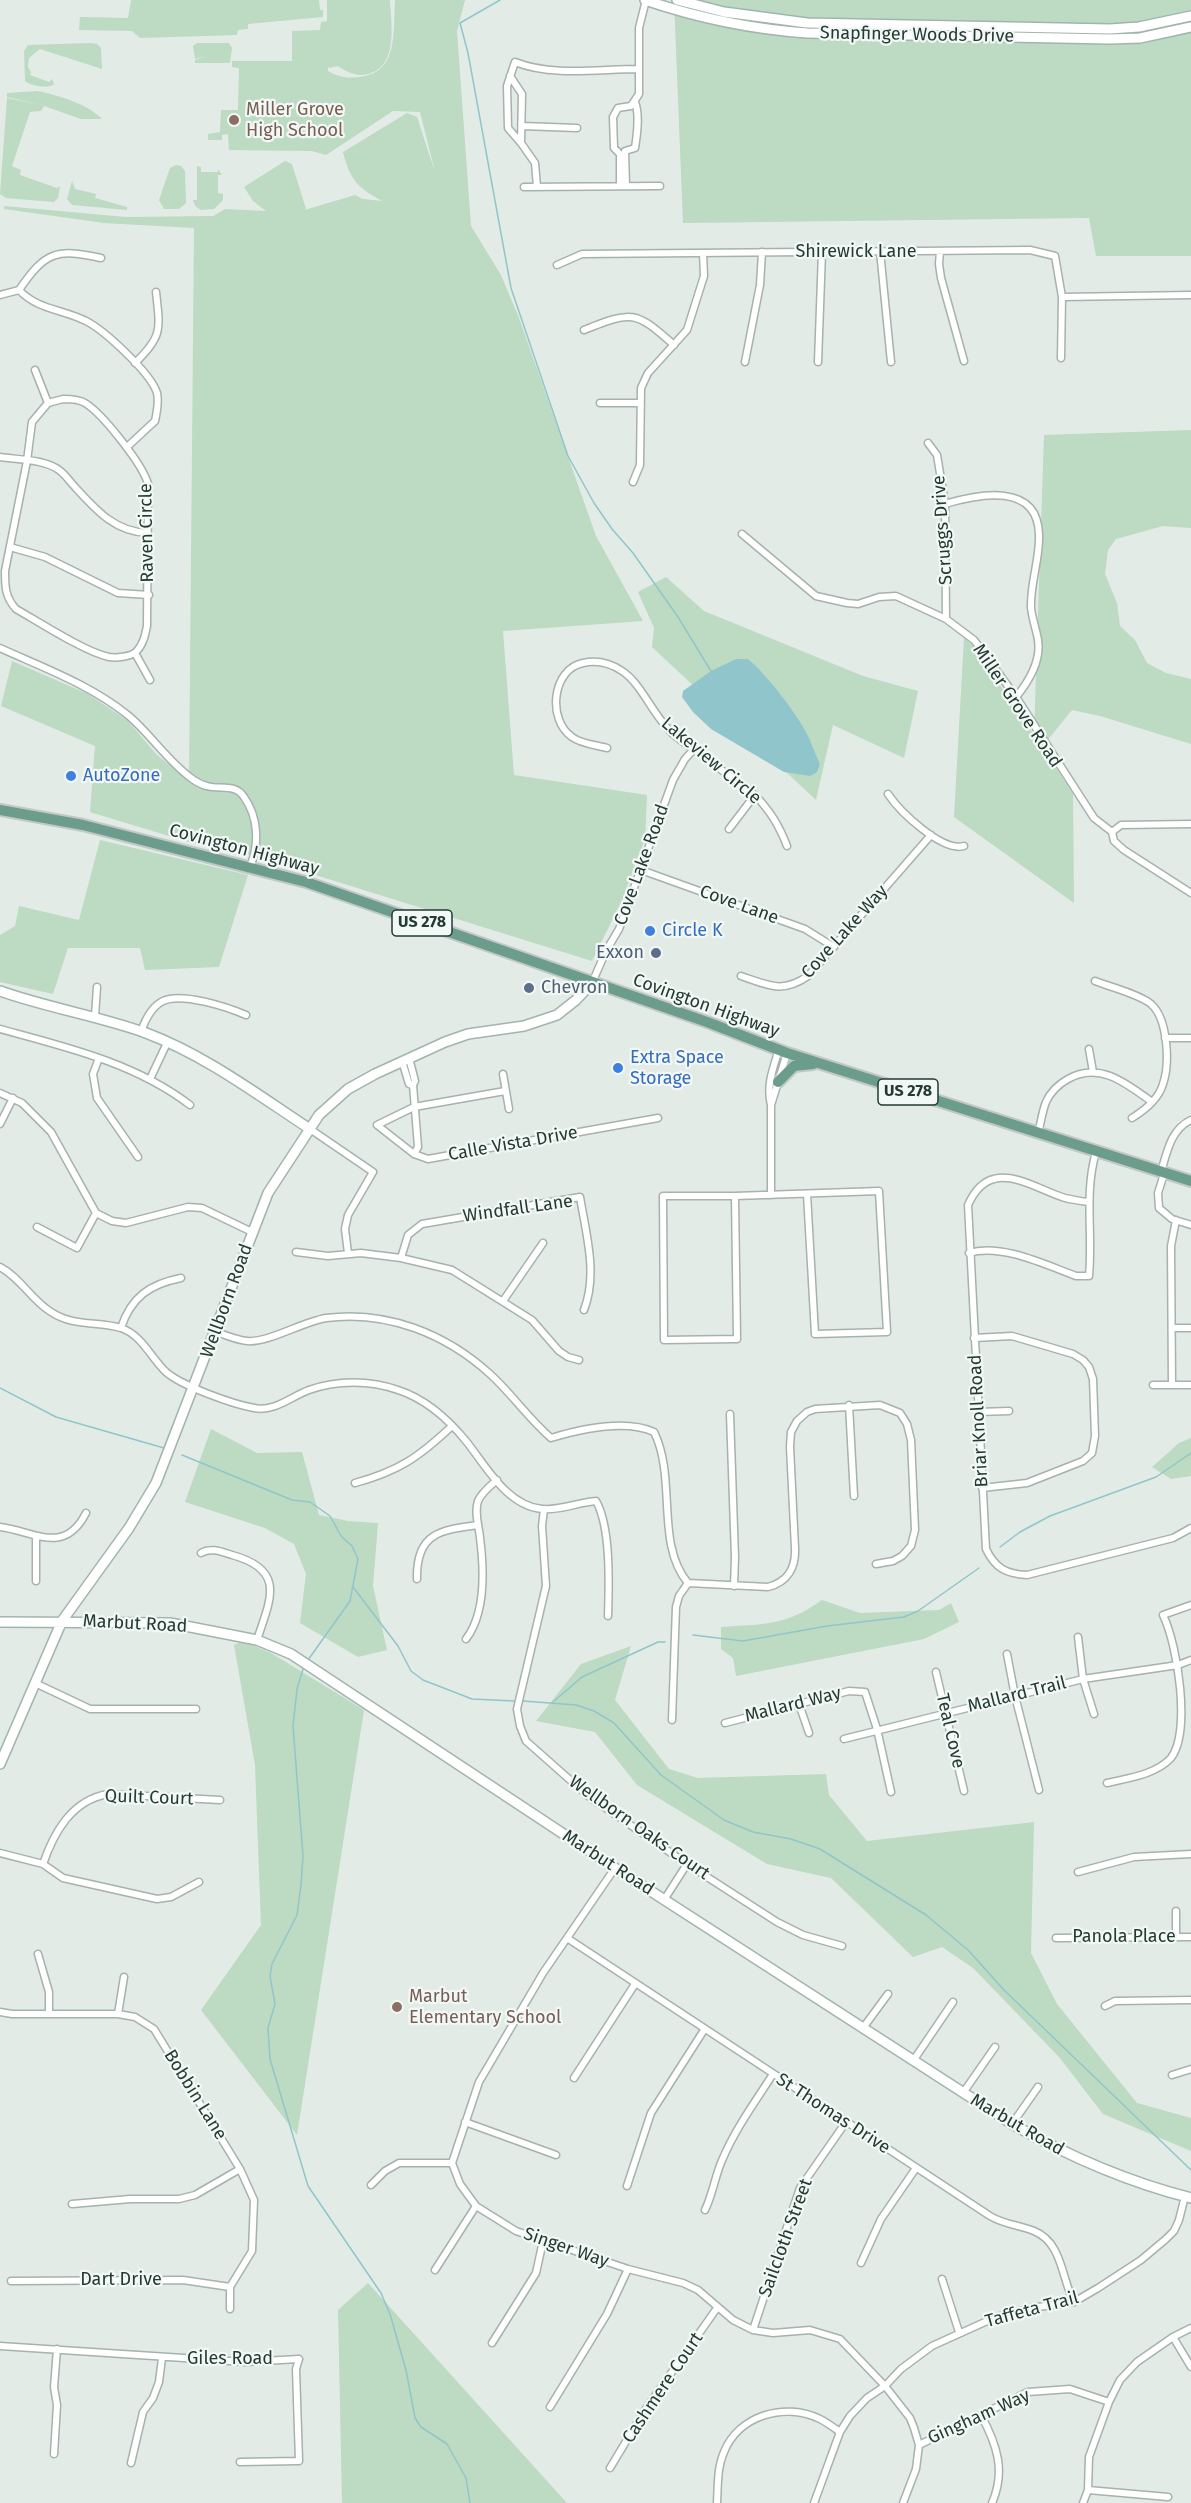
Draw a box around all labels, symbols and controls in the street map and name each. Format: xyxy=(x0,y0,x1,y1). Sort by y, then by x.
street label: Snapfinger Woods Drive xyxy=(820,23,1014,47)
place label: Miller Grove High School xyxy=(246,99,344,142)
marker: Miller Grove High School xyxy=(227,113,241,127)
street label: Shirewick Lane xyxy=(795,241,917,263)
street label: Scruggs Drive xyxy=(928,474,958,586)
street label: Raven Circle xyxy=(135,483,159,583)
street label: Miller Grove Road xyxy=(968,640,1066,772)
street label: Lakeview Circle xyxy=(657,713,765,809)
place label: AutoZone xyxy=(83,765,160,787)
marker: AutoZone xyxy=(64,769,78,783)
street label: Cove Lake Road xyxy=(610,802,674,928)
street label: Covington Highway xyxy=(167,820,321,880)
street label: Cove Lane xyxy=(697,881,781,929)
street label: Cove Lake Way xyxy=(797,881,893,983)
road number: US 278 xyxy=(392,910,452,936)
place label: Circle K xyxy=(662,920,723,942)
marker: Circle K xyxy=(643,924,657,938)
place label: Exxon xyxy=(596,942,644,964)
marker: Exxon xyxy=(649,946,663,960)
street label: Covington Highway xyxy=(630,969,782,1043)
place label: Chevron xyxy=(541,977,608,999)
marker: Chevron xyxy=(522,981,536,995)
place label: Extra Space Storage xyxy=(630,1047,724,1090)
marker: Extra Space Storage xyxy=(611,1061,625,1075)
road number: US 278 xyxy=(878,1079,938,1105)
street label: Calle Vista Drive xyxy=(447,1122,579,1166)
street label: Windfall Lane xyxy=(462,1191,574,1227)
street label: Wellborn Road xyxy=(196,1241,258,1361)
street label: Briar Knoll Road xyxy=(965,1354,993,1488)
street label: Marbut Road xyxy=(82,1610,188,1638)
street label: Mallard Trail xyxy=(965,1672,1069,1718)
street label: Mallard Way xyxy=(743,1683,843,1727)
street label: Teal Cove xyxy=(931,1691,969,1771)
street label: Wellborn Oaks Court xyxy=(564,1771,714,1885)
street label: Quilt Court xyxy=(104,1786,194,1810)
street label: Marbut Road xyxy=(558,1825,658,1901)
street label: Panola Place xyxy=(1072,1926,1176,1948)
place label: Marbut Elementary School xyxy=(409,1986,561,2028)
marker: Marbut Elementary School xyxy=(390,2000,404,2014)
street label: Bobbin Lane xyxy=(159,2046,231,2144)
street label: St Thomas Drive xyxy=(772,2069,894,2159)
street label: Marbut Road xyxy=(966,2089,1068,2161)
street label: Sailcloth Street xyxy=(755,2176,817,2300)
street label: Singer Way xyxy=(521,2223,611,2273)
street label: Dart Drive xyxy=(80,2269,162,2291)
street label: Taffeta Trail xyxy=(983,2287,1081,2333)
street label: Cashmere Court xyxy=(618,2329,708,2447)
street label: Giles Road xyxy=(187,2348,273,2370)
street label: Gingham Way xyxy=(925,2385,1033,2449)

